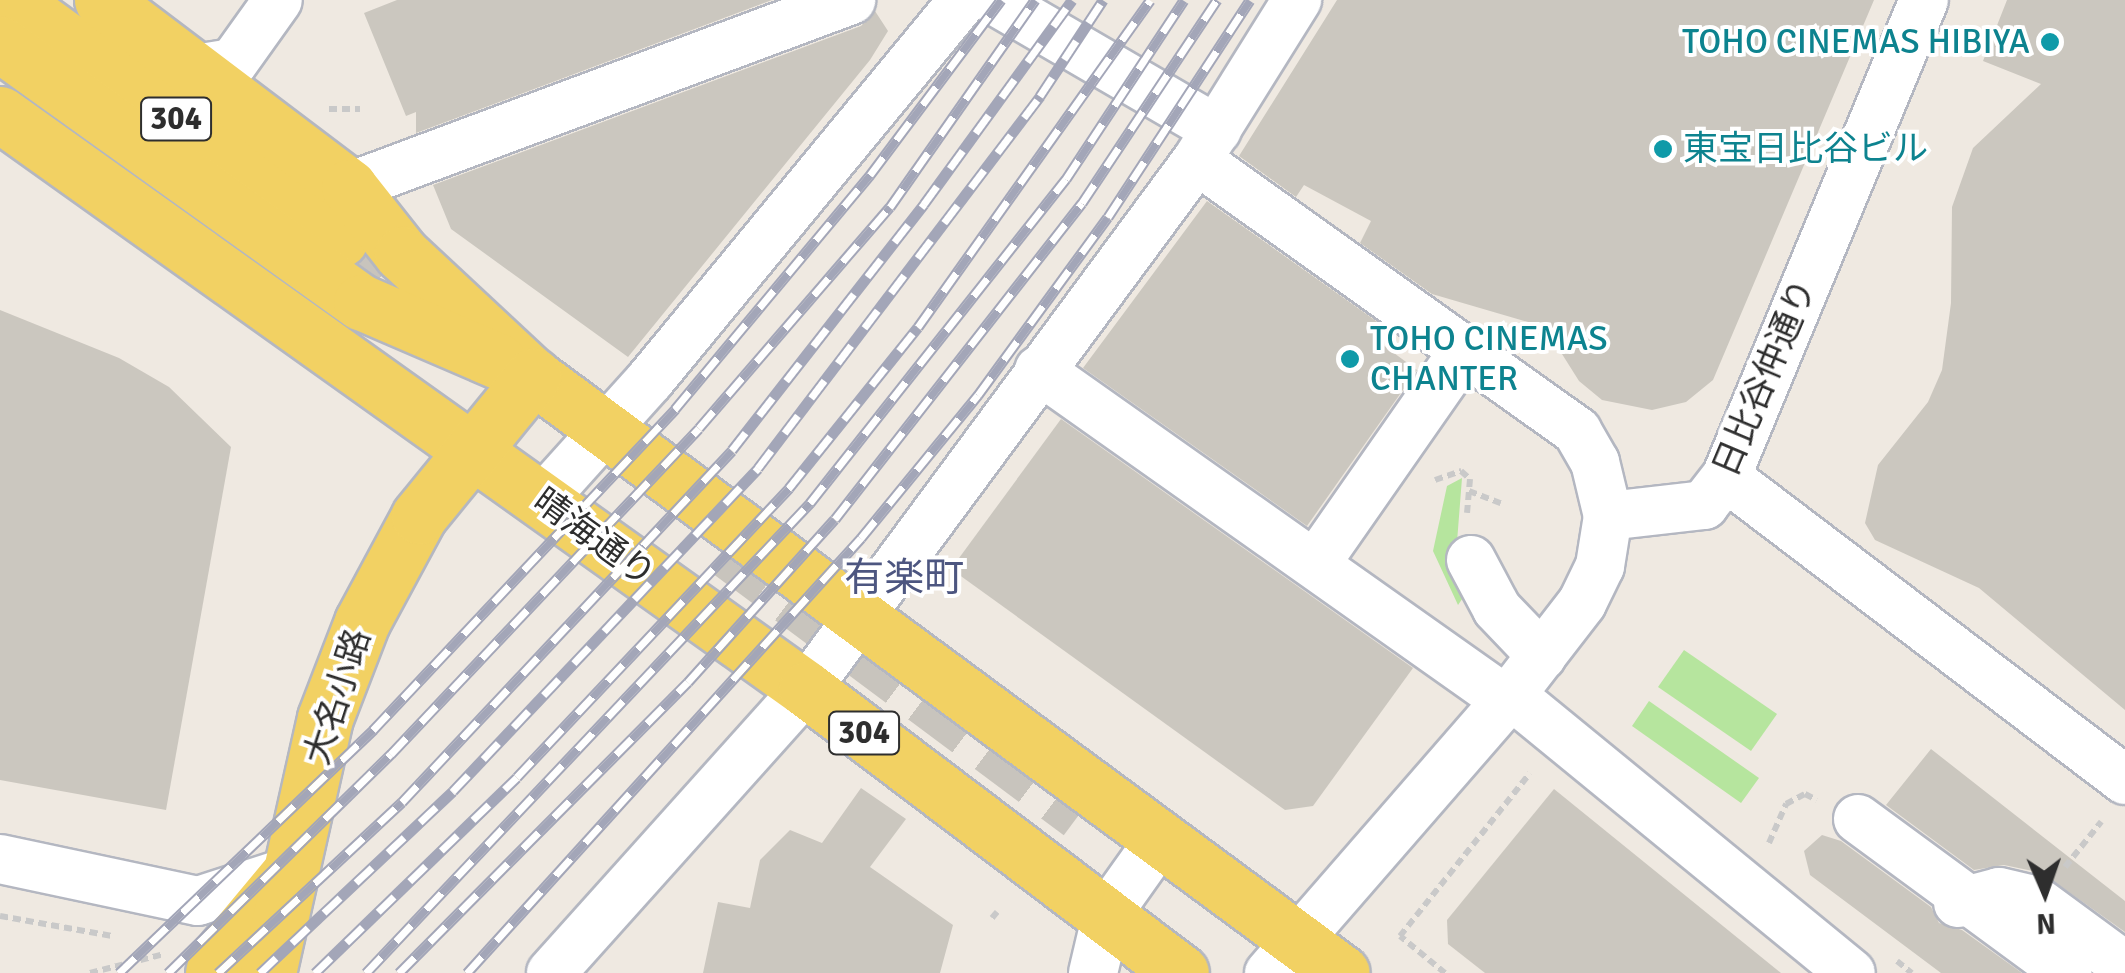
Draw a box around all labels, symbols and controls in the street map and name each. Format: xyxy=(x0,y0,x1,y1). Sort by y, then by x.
place label: TOHO CINEMAS HIBIYA xyxy=(1682,21,2030,63)
marker: TOHO CINEMAS HIBIYA xyxy=(2039,31,2061,53)
road number: 304 xyxy=(138,92,214,146)
place label: 東宝日比谷ビル xyxy=(1683,128,1928,170)
marker: 東宝日比谷ビル xyxy=(1652,138,1674,160)
street label: 日比谷仲通り xyxy=(1705,273,1825,483)
place label: TOHO CINEMAS CHANTER xyxy=(1370,318,1608,400)
marker: TOHO CINEMAS CHANTER xyxy=(1339,348,1361,370)
street label: 晴海通り xyxy=(525,480,663,596)
district label: 有楽町 xyxy=(844,554,964,602)
street label: 大名小路 xyxy=(296,624,380,770)
road number: 304 xyxy=(826,706,902,760)
north arrow xyxy=(1995,843,2095,943)
text: N xyxy=(2036,906,2056,940)

